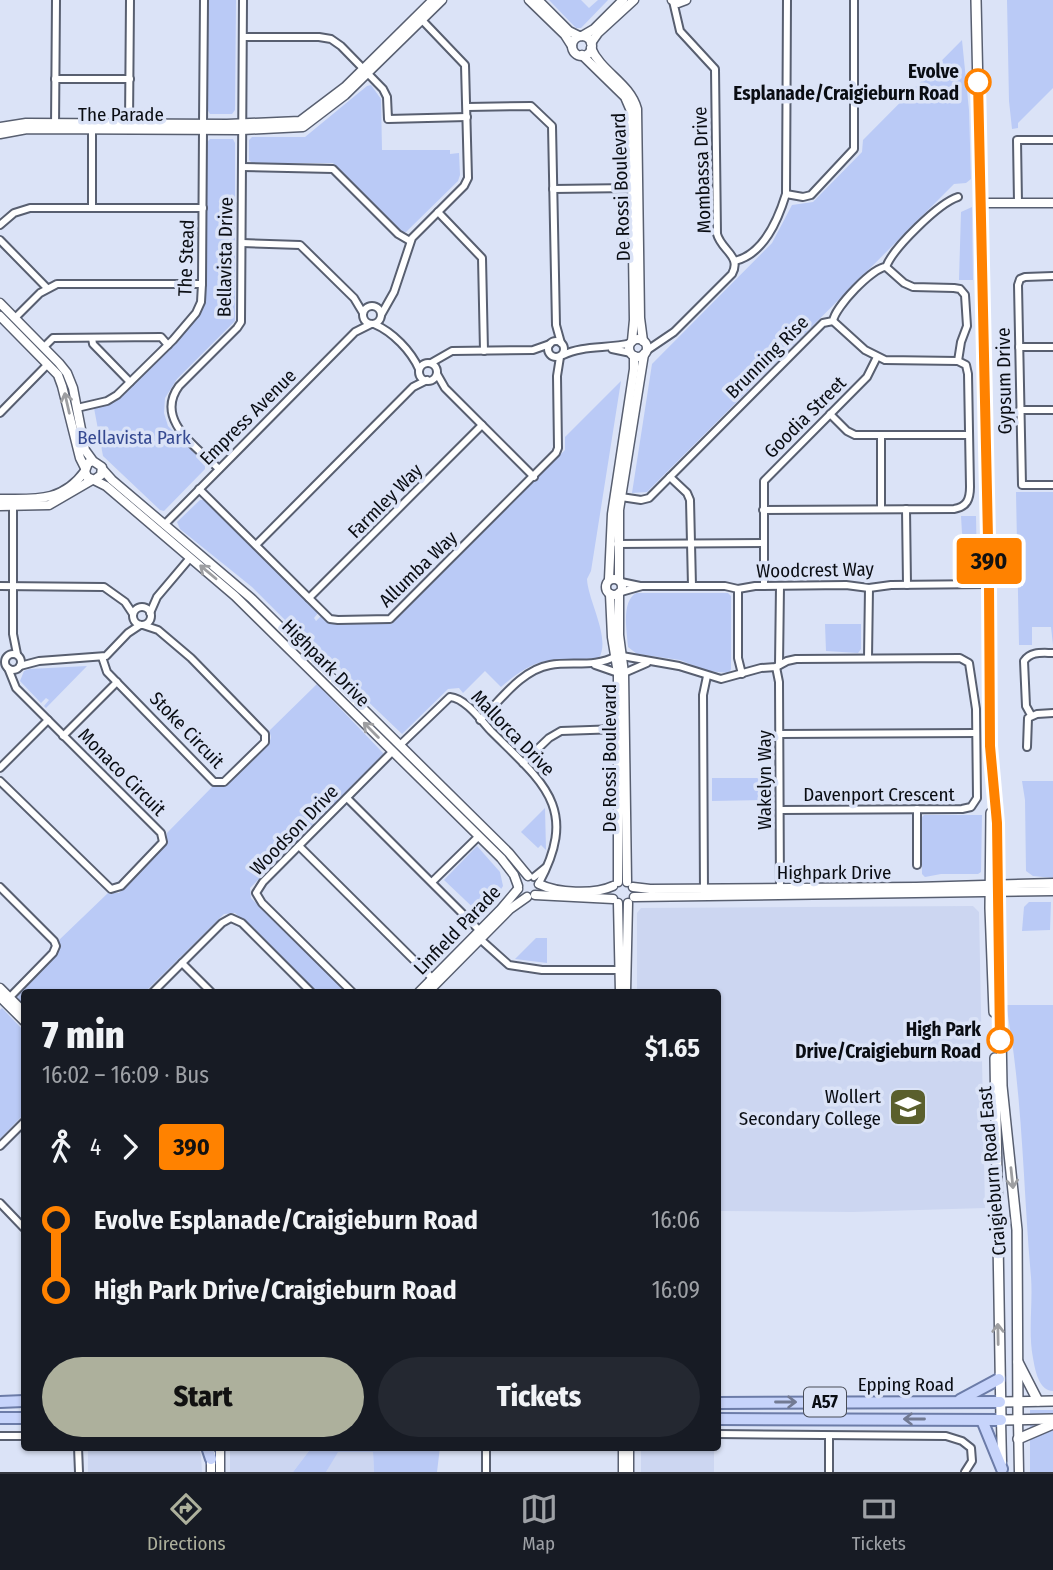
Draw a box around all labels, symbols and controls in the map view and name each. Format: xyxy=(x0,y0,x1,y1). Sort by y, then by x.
place label: Evolve Esplanade/Craigieburn Road xyxy=(733,60,959,105)
marker: Evolve Esplanade/Craigieburn Road xyxy=(965,69,991,95)
street label: The Parade xyxy=(78,103,164,126)
street label: Mombassa Drive xyxy=(688,106,716,234)
street label: De Rossi Boulevard xyxy=(607,112,635,262)
street label: Bellavista Drive xyxy=(212,197,238,317)
street label: The Stead xyxy=(173,219,199,297)
street label: Brunning Rise xyxy=(721,311,813,403)
street label: Gypsum Drive xyxy=(992,327,1016,435)
street label: Empress Avenue xyxy=(195,364,301,470)
street label: Goodia Street xyxy=(759,371,851,463)
one-way arrow xyxy=(59,392,73,415)
park label: Bellavista Park xyxy=(77,426,191,449)
street label: Farmley Way xyxy=(343,459,427,543)
street label: Allumba Way xyxy=(374,526,462,612)
line badge: 390 xyxy=(949,538,1029,584)
text: 390 xyxy=(971,547,1007,575)
street label: Woodcrest Way xyxy=(756,557,875,583)
one-way arrow xyxy=(199,565,217,580)
street label: Highpark Drive xyxy=(277,614,375,712)
street label: De Rossi Boulevard xyxy=(598,684,621,832)
street label: Mallorca Drive xyxy=(466,685,560,781)
street label: Stoke Circuit xyxy=(145,687,230,774)
one-way arrow xyxy=(363,722,380,739)
street label: Monaco Circuit xyxy=(73,723,171,821)
street label: Wakelyn Way xyxy=(753,729,776,830)
street label: Woodson Drive xyxy=(245,780,343,880)
street label: Davenport Crescent xyxy=(803,783,955,806)
street label: Highpark Drive xyxy=(777,861,891,884)
street label: Linfield Parade xyxy=(409,881,505,979)
text: 7 min xyxy=(42,1012,125,1058)
place label: High Park Drive/Craigieburn Road xyxy=(795,1018,981,1063)
marker: High Park Drive/Craigieburn Road xyxy=(987,1027,1013,1053)
text: $1.65 xyxy=(645,1033,700,1064)
text: 16:02 – 16:09 · Bus xyxy=(42,1061,209,1089)
place label: Wollert Secondary College xyxy=(739,1085,882,1130)
street label: Craigieburn Road East xyxy=(973,1085,1011,1257)
school or university icon: Wollert Secondary College xyxy=(887,1086,929,1128)
icon: walk xyxy=(42,1128,80,1166)
icon: forward xyxy=(111,1128,149,1166)
text: 4 xyxy=(90,1133,101,1161)
text: 390 xyxy=(173,1133,210,1161)
one-way arrow xyxy=(1005,1166,1018,1189)
text: Evolve Esplanade/Craigieburn Road xyxy=(94,1205,478,1236)
text: 16:06 xyxy=(651,1206,700,1234)
text: High Park Drive/Craigieburn Road xyxy=(94,1275,457,1306)
text: 16:09 xyxy=(652,1276,700,1304)
one-way arrow xyxy=(991,1323,1005,1346)
button: Start xyxy=(42,1357,364,1437)
button: Tickets xyxy=(378,1357,700,1437)
street label: Epping Road xyxy=(858,1373,954,1396)
road number: A57 xyxy=(804,1387,846,1416)
one-way arrow xyxy=(774,1395,797,1409)
one-way arrow xyxy=(902,1412,925,1426)
tab: Directions xyxy=(147,1490,226,1555)
tab: Map xyxy=(520,1490,558,1555)
tab: Tickets xyxy=(852,1490,906,1555)

